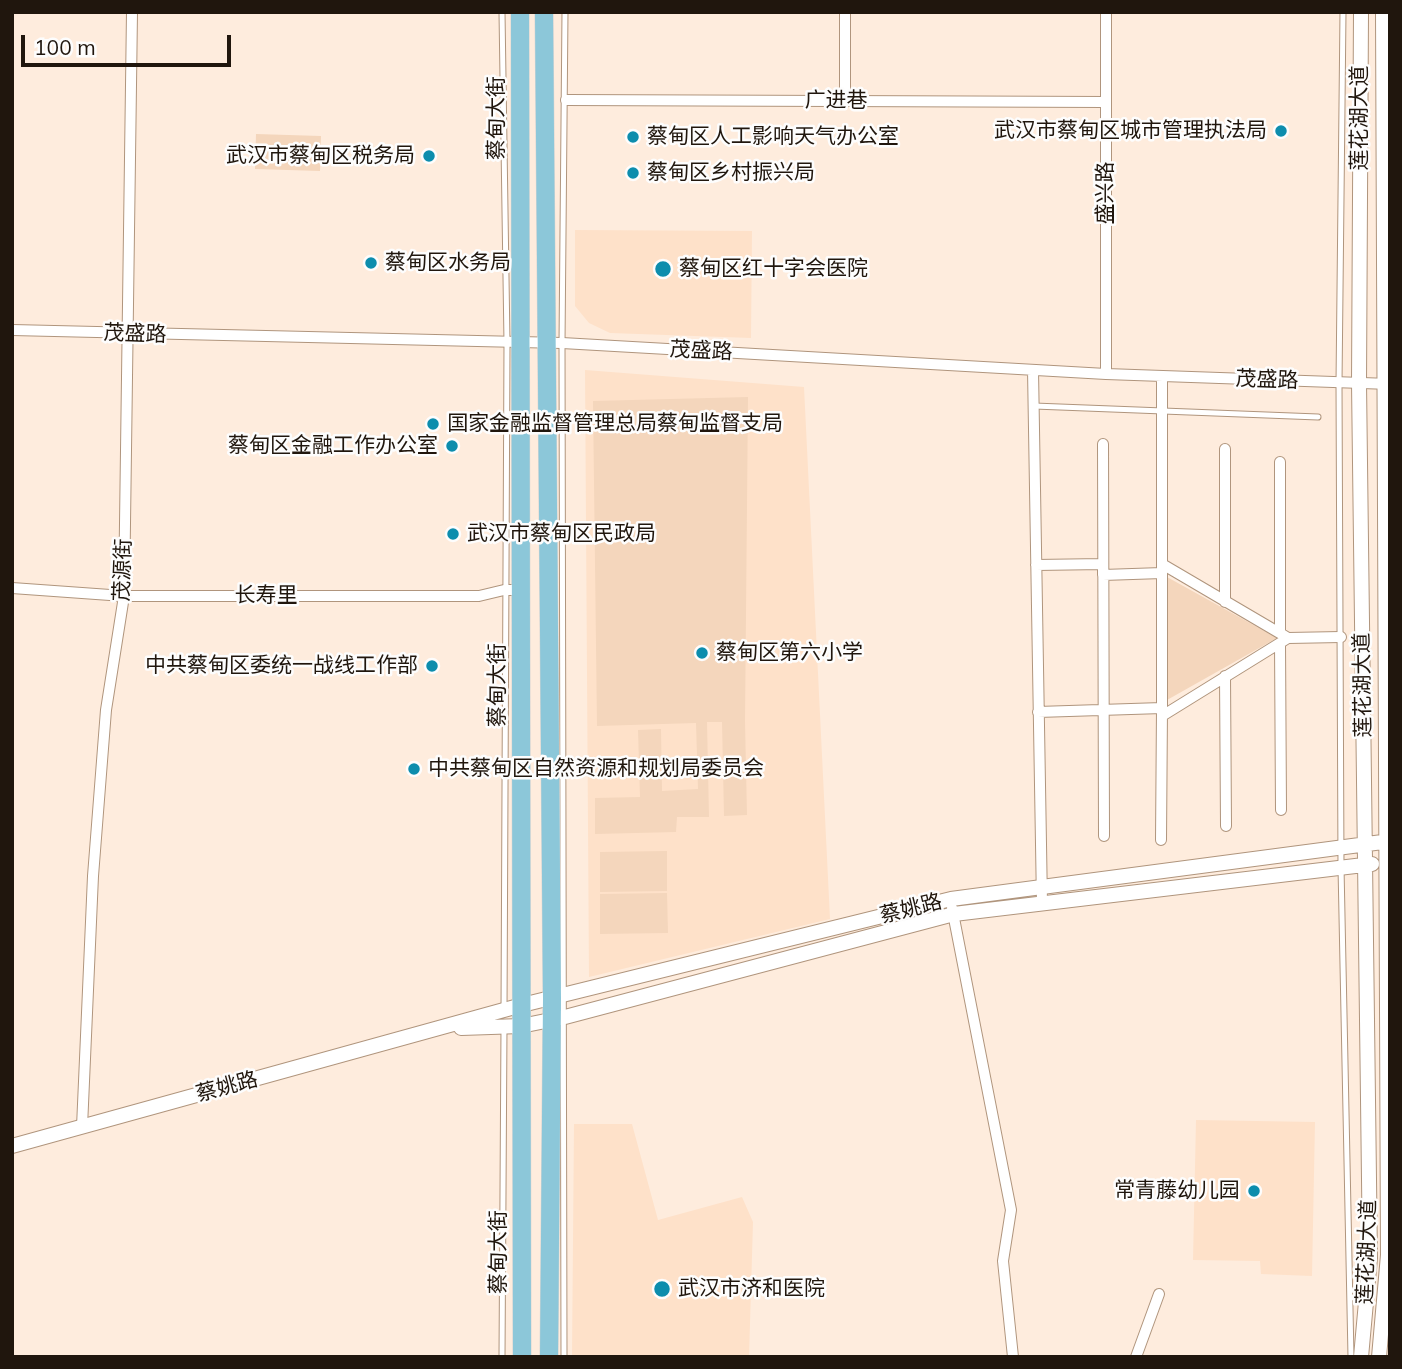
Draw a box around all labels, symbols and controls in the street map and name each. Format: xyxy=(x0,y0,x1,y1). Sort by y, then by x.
scale bar xyxy=(24,21,234,65)
text: 100 m xyxy=(34,34,96,60)
street label: 莲花湖大道 xyxy=(1347,66,1373,170)
street label: 蔡甸大街 xyxy=(484,76,510,160)
street label: 广进巷 xyxy=(805,88,867,114)
place label: 武汉市蔡甸区城市管理执法局 xyxy=(994,118,1267,144)
marker: 武汉市蔡甸区城市管理执法局 xyxy=(1273,123,1289,139)
place label: 蔡甸区人工影响天气办公室 xyxy=(647,124,899,150)
marker: 蔡甸区人工影响天气办公室 xyxy=(625,129,641,145)
place label: 武汉市蔡甸区税务局 xyxy=(226,143,415,169)
marker: 武汉市蔡甸区税务局 xyxy=(421,148,437,164)
place label: 蔡甸区乡村振兴局 xyxy=(647,160,815,186)
street label: 盛兴路 xyxy=(1093,162,1119,224)
marker: 蔡甸区乡村振兴局 xyxy=(625,165,641,181)
place label: 蔡甸区水务局 xyxy=(385,250,511,276)
marker: 蔡甸区水务局 xyxy=(363,255,379,271)
place label: 蔡甸区红十字会医院 xyxy=(679,256,868,282)
marker: 蔡甸区红十字会医院 xyxy=(653,259,673,279)
street label: 茂盛路 xyxy=(103,320,167,348)
street label: 茂盛路 xyxy=(669,337,733,365)
street label: 茂盛路 xyxy=(1235,366,1299,394)
place label: 国家金融监督管理总局蔡甸监督支局 xyxy=(447,411,783,437)
marker: 国家金融监督管理总局蔡甸监督支局 xyxy=(425,416,441,432)
place label: 蔡甸区金融工作办公室 xyxy=(228,433,438,459)
marker: 蔡甸区金融工作办公室 xyxy=(444,438,460,454)
place label: 武汉市蔡甸区民政局 xyxy=(467,521,656,547)
marker: 武汉市蔡甸区民政局 xyxy=(445,526,461,542)
street label: 茂源街 xyxy=(109,538,137,602)
street label: 长寿里 xyxy=(235,583,297,609)
street label: 莲花湖大道 xyxy=(1349,632,1377,738)
place label: 蔡甸区第六小学 xyxy=(716,640,863,666)
street label: 蔡甸大街 xyxy=(485,643,511,727)
marker: 蔡甸区第六小学 xyxy=(694,645,710,661)
place label: 中共蔡甸区委统一战线工作部 xyxy=(145,653,418,679)
marker: 中共蔡甸区委统一战线工作部 xyxy=(424,658,440,674)
place label: 中共蔡甸区自然资源和规划局委员会 xyxy=(428,756,764,782)
marker: 中共蔡甸区自然资源和规划局委员会 xyxy=(406,761,422,777)
street label: 蔡姚路 xyxy=(877,889,945,929)
street label: 蔡姚路 xyxy=(193,1067,261,1107)
place label: 常青藤幼儿园 xyxy=(1114,1178,1240,1204)
marker: 常青藤幼儿园 xyxy=(1246,1183,1262,1199)
street label: 莲花湖大道 xyxy=(1353,1199,1381,1305)
street label: 蔡甸大街 xyxy=(486,1210,512,1294)
place label: 武汉市济和医院 xyxy=(678,1276,825,1302)
marker: 武汉市济和医院 xyxy=(652,1279,672,1299)

